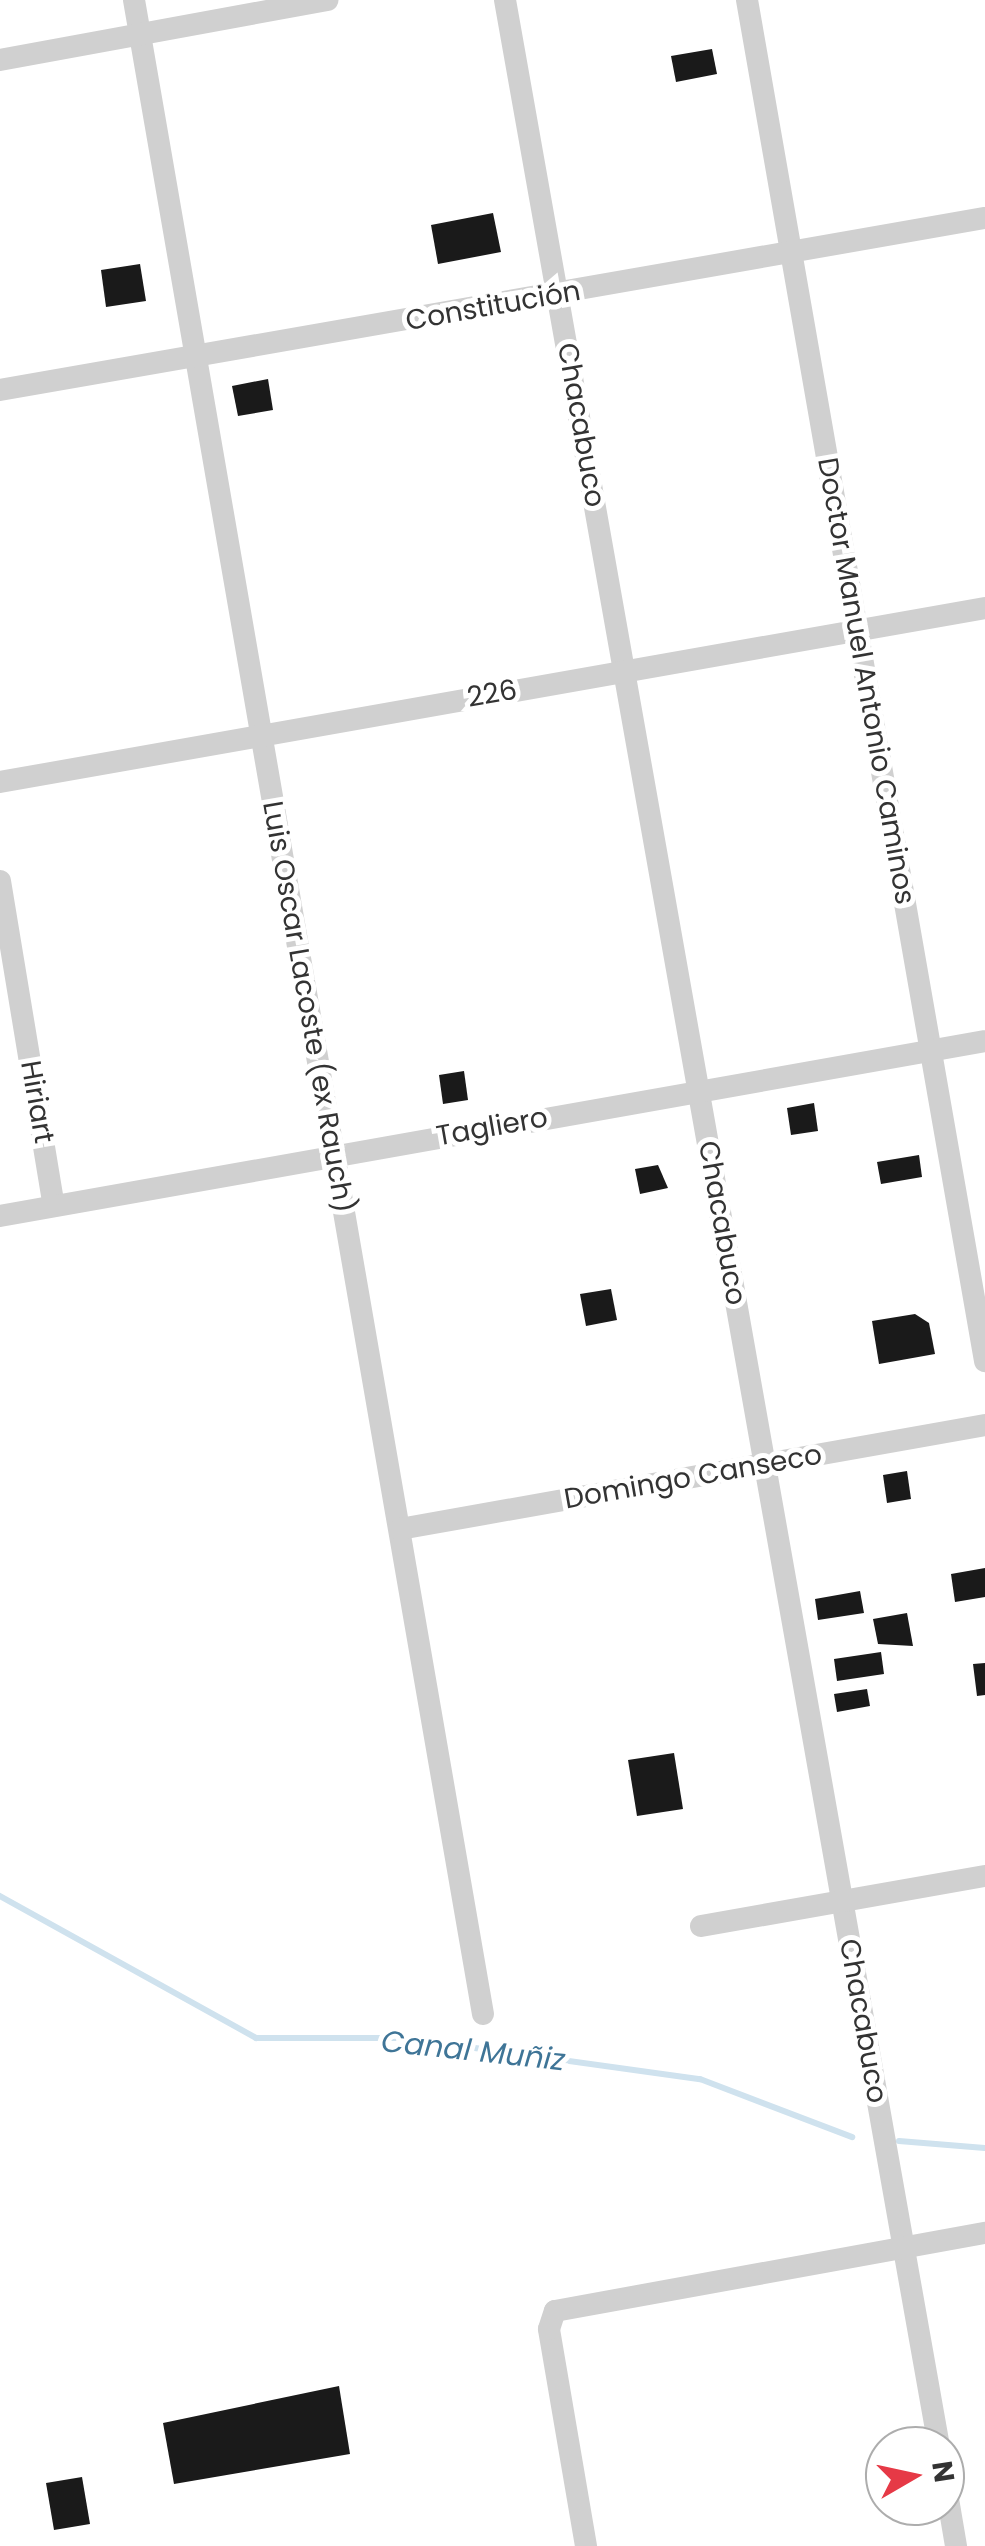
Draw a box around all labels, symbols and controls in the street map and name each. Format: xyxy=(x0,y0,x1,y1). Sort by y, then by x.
street label: Constitución xyxy=(403,274,583,338)
street label: Chacabuco xyxy=(550,340,612,510)
street label: Doctor Manuel Antonio Caminos xyxy=(810,455,922,907)
street label: 226 xyxy=(464,673,520,715)
street label: Luis Oscar Lacoste (ex Rauch) xyxy=(255,799,361,1215)
street label: Hiriart xyxy=(13,1058,61,1146)
street label: Tagliero xyxy=(434,1101,550,1153)
street label: Chacabuco xyxy=(691,1138,753,1308)
street label: Domingo Canseco xyxy=(562,1438,824,1516)
street label: Chacabuco xyxy=(832,1936,894,2106)
water label: Canal Muñiz xyxy=(379,2023,567,2079)
north arrow xyxy=(865,2426,965,2526)
text: N xyxy=(922,2458,964,2485)

